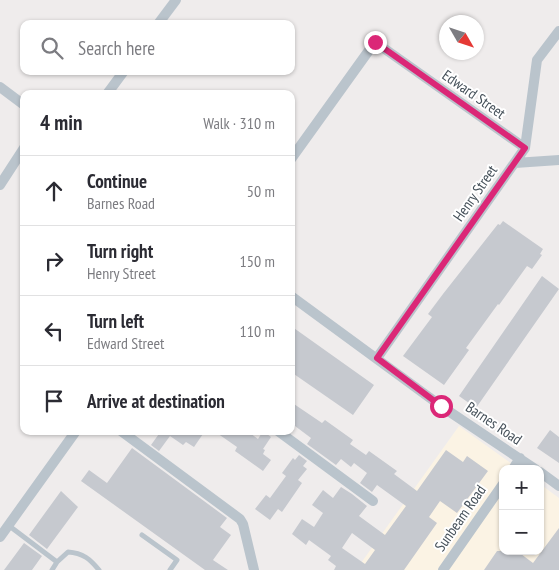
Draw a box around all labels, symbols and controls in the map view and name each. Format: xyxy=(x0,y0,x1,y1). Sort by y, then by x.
north arrow xyxy=(439,15,484,60)
search box xyxy=(20,20,295,75)
route end xyxy=(364,31,387,54)
icon: search xyxy=(38,34,66,62)
text: Search here xyxy=(78,36,155,60)
street label: Edward Street xyxy=(439,65,509,123)
text: 4 min xyxy=(40,109,82,136)
text: Walk · 310 m xyxy=(203,113,275,133)
street label: Henry Street xyxy=(449,161,501,225)
text: Continue xyxy=(87,169,147,193)
icon: ahead xyxy=(40,177,68,205)
text: 50 m xyxy=(247,181,275,201)
text: Barnes Road xyxy=(87,193,155,213)
text: Turn right xyxy=(87,239,153,263)
icon: right xyxy=(40,247,68,275)
text: 150 m xyxy=(240,251,275,271)
text: Henry Street xyxy=(87,263,156,283)
text: Turn left xyxy=(87,309,144,333)
icon: left xyxy=(40,317,68,345)
text: 110 m xyxy=(240,321,275,341)
text: Edward Street xyxy=(87,333,164,353)
icon: arrive xyxy=(40,387,68,415)
text: Arrive at destination xyxy=(87,389,225,413)
route start xyxy=(430,395,453,418)
street label: Barnes Road xyxy=(462,397,526,449)
map controls xyxy=(499,465,544,555)
button: + xyxy=(499,465,544,510)
street label: Sunbeam Road xyxy=(430,481,490,555)
button: − xyxy=(499,510,544,555)

